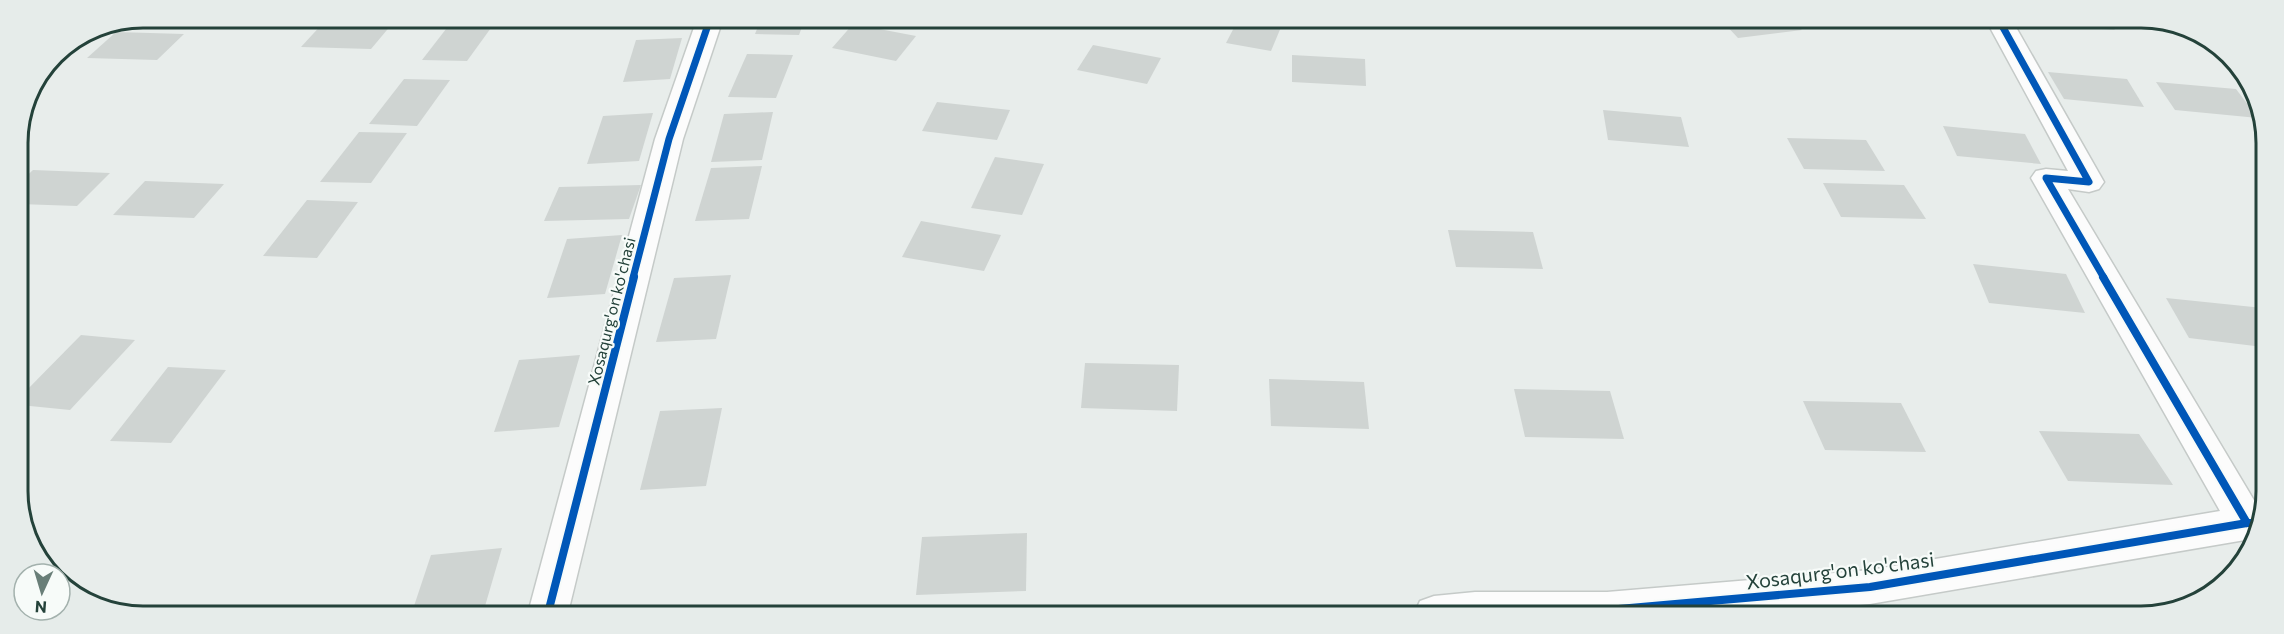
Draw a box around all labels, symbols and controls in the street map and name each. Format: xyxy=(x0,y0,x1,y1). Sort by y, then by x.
street label: Xosaqurg'on ko'chasi xyxy=(583,235,639,387)
street label: Xosaqurg'on ko'chasi xyxy=(1744,547,1936,593)
north arrow xyxy=(12,562,72,622)
text: N xyxy=(34,598,48,617)

